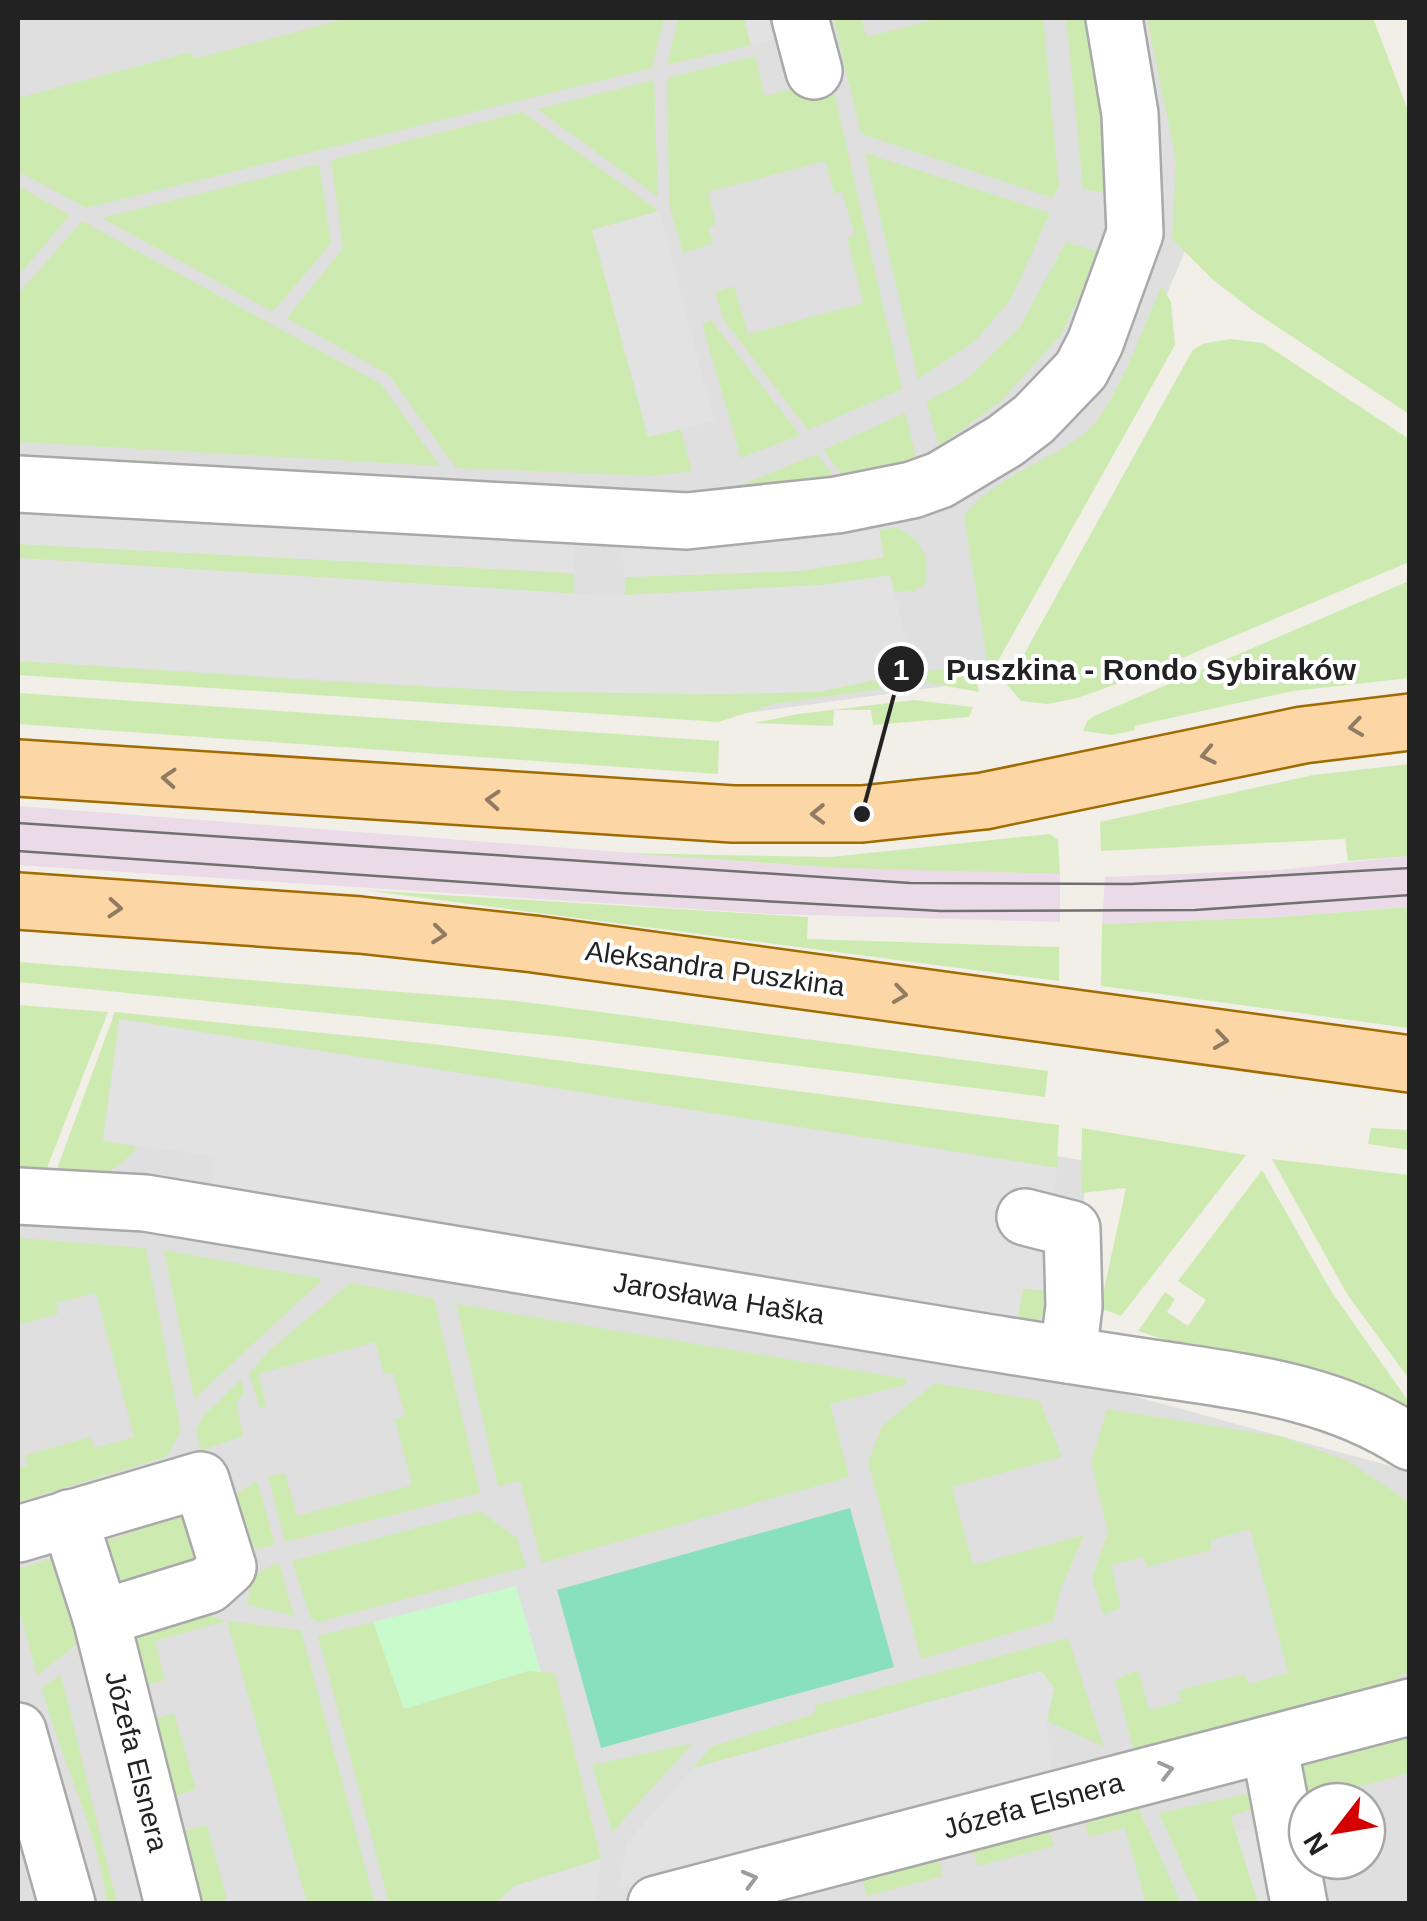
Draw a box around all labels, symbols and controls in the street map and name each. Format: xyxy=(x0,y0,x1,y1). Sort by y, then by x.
callout: Puszkina - Rondo Sybiraków xyxy=(876,639,1376,699)
text: 1 xyxy=(893,653,909,686)
text: Puszkina - Rondo Sybiraków xyxy=(946,653,1357,686)
one-way arrow xyxy=(1348,716,1364,737)
one-way arrow xyxy=(1200,744,1217,765)
one-way arrow xyxy=(161,768,177,789)
one-way arrow xyxy=(485,789,501,811)
one-way arrow xyxy=(809,804,825,825)
one-way arrow xyxy=(107,896,123,918)
one-way arrow xyxy=(431,923,447,944)
street label: Aleksandra Puszkina xyxy=(583,935,847,1002)
one-way arrow xyxy=(891,982,908,1003)
one-way arrow xyxy=(1213,1029,1230,1050)
street label: Jarosława Haška xyxy=(611,1267,827,1331)
street label: Józefa Elsnera xyxy=(99,1668,174,1855)
one-way arrow xyxy=(1157,1761,1174,1782)
street label: Józefa Elsnera xyxy=(940,1766,1127,1844)
north arrow xyxy=(1287,1781,1387,1881)
text: N xyxy=(1298,1827,1334,1860)
one-way arrow xyxy=(741,1869,758,1890)

